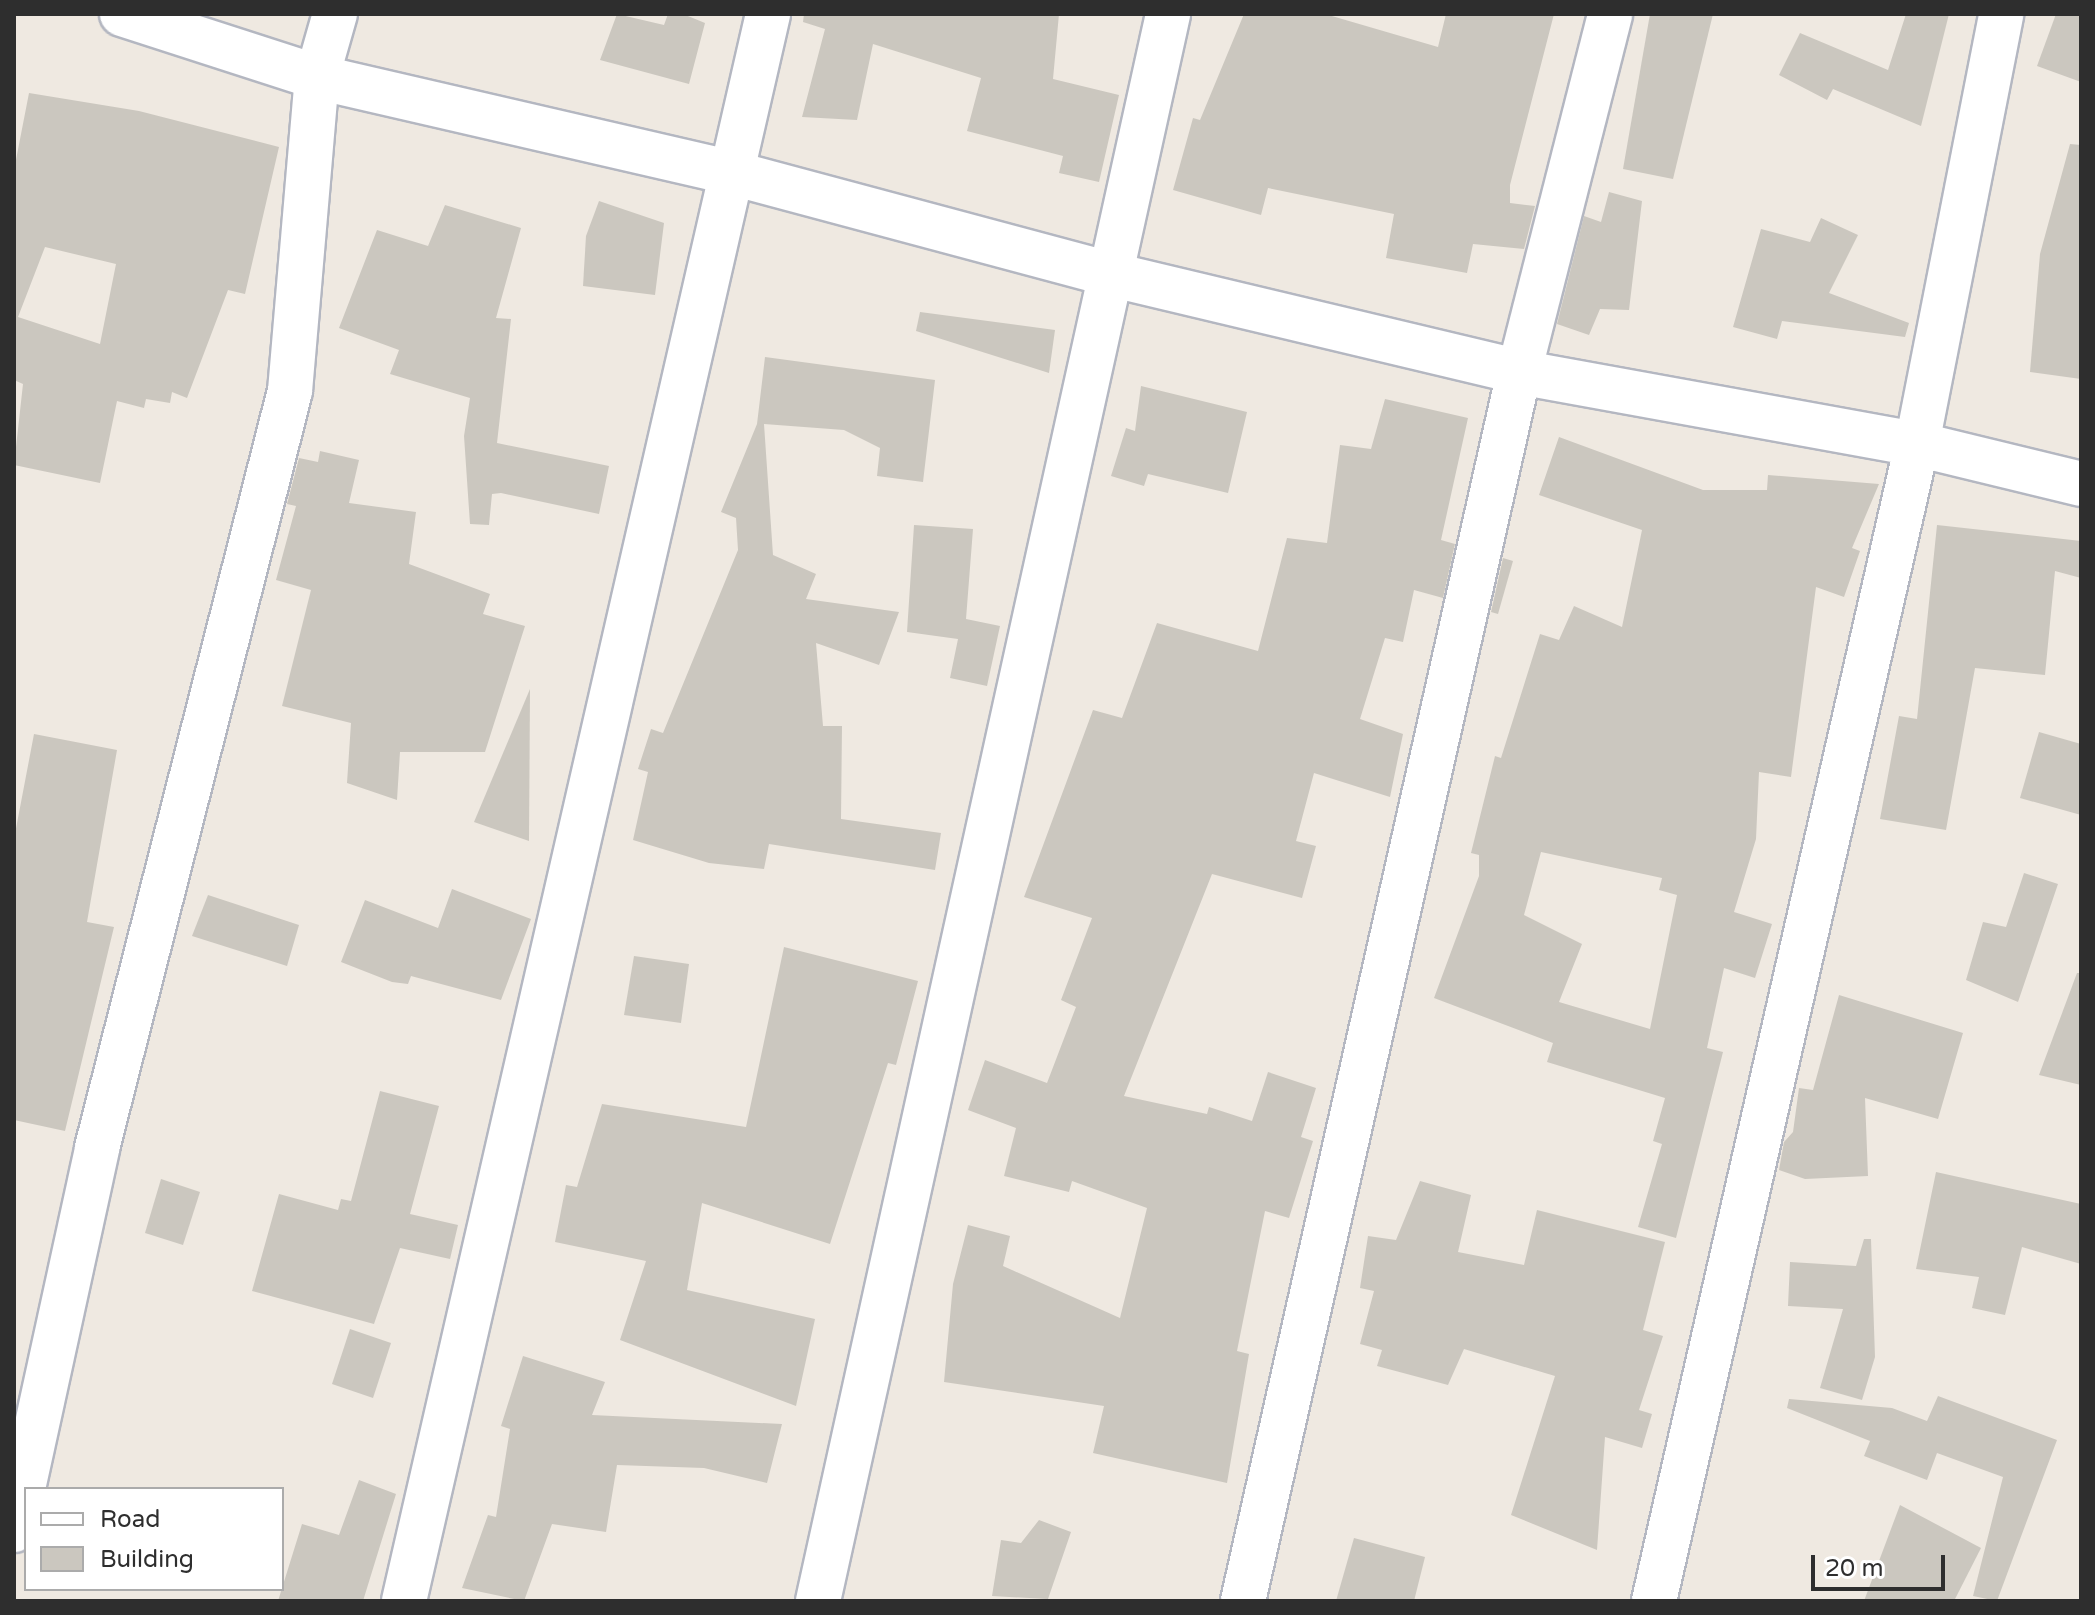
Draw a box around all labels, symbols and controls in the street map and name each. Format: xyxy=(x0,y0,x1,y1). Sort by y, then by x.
legend xyxy=(24,1487,284,1591)
text: Road xyxy=(100,1505,160,1534)
scale bar xyxy=(1815,1539,1949,1589)
text: Building xyxy=(100,1545,194,1574)
text: 20 m xyxy=(1825,1554,1883,1583)

